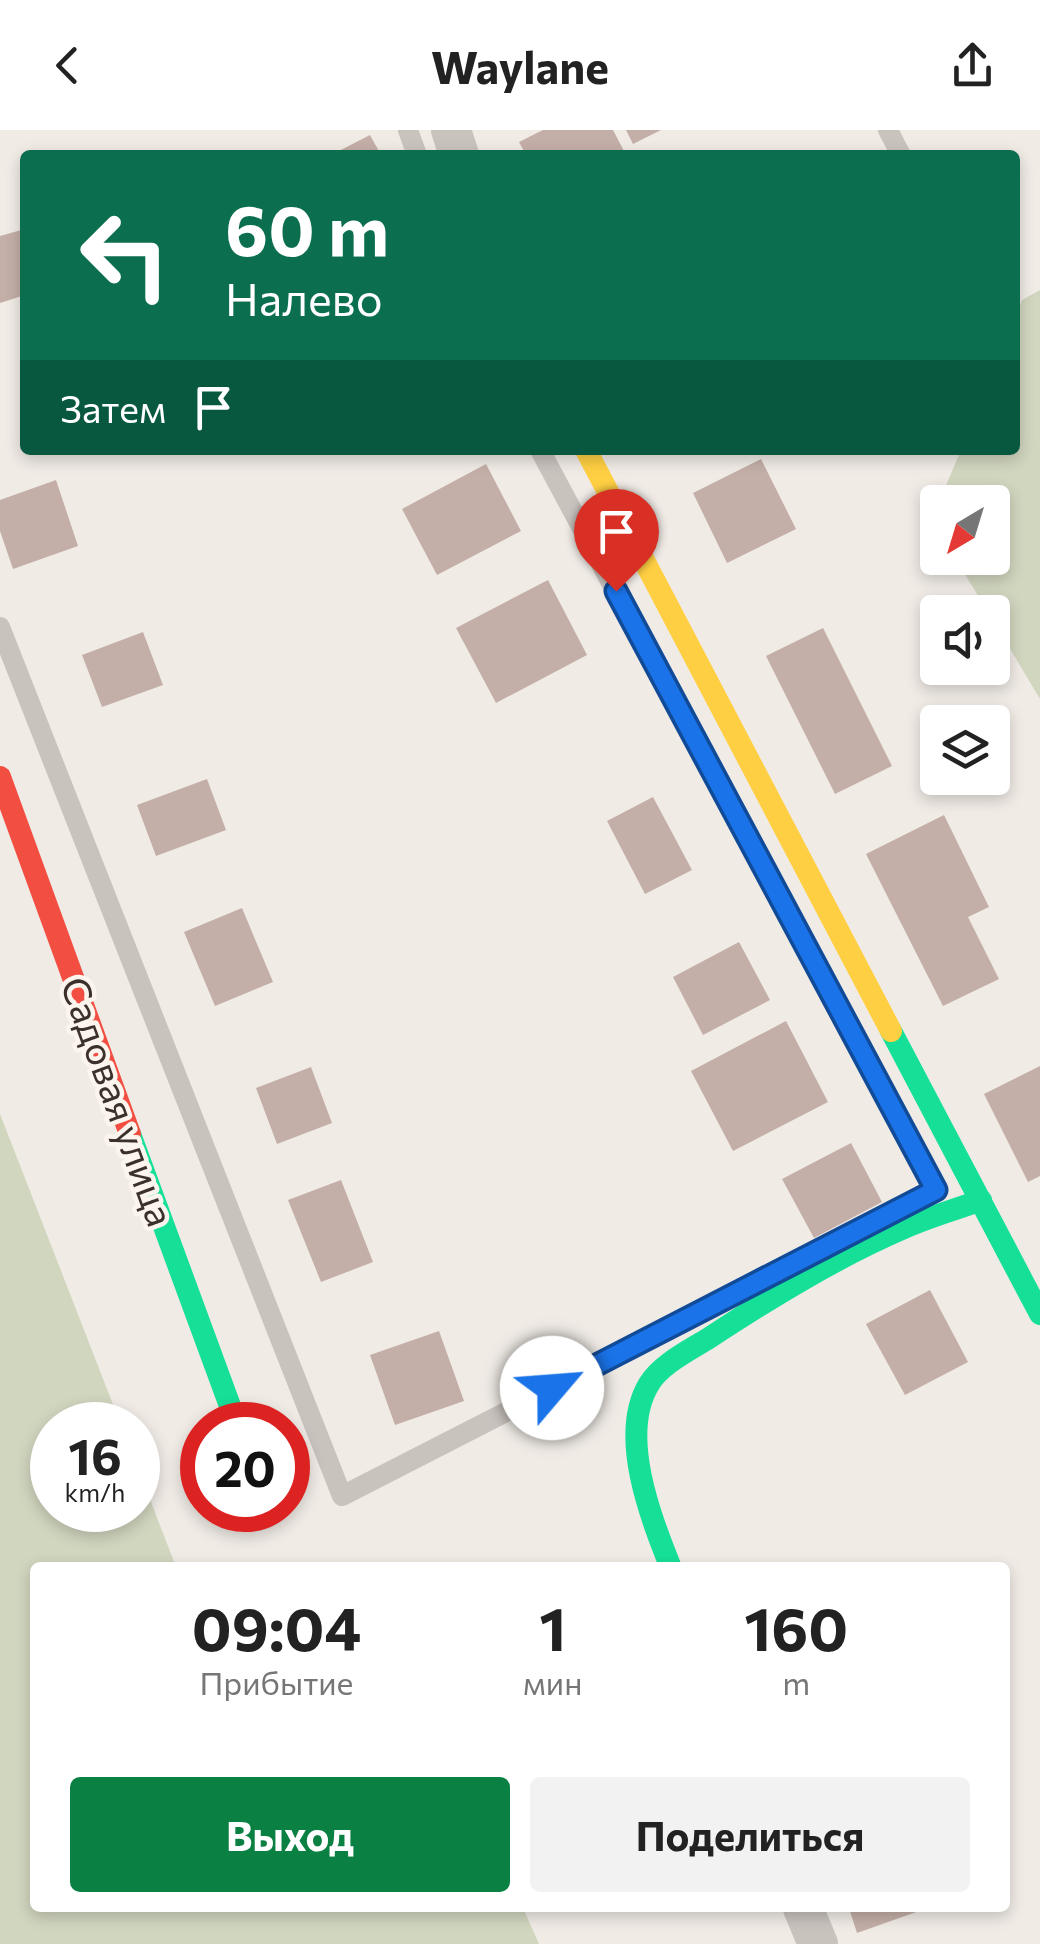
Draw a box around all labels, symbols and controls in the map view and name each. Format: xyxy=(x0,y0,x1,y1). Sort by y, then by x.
icon: back xyxy=(40,38,95,93)
text: Waylane xyxy=(431,38,609,93)
icon: share xyxy=(945,38,1000,93)
text: 60 m xyxy=(225,185,389,270)
icon: left xyxy=(60,190,190,320)
text: Налево xyxy=(225,270,383,325)
icon: arrive xyxy=(186,380,241,435)
text: Затем xyxy=(60,384,166,431)
north arrow xyxy=(920,485,1010,575)
map controls xyxy=(920,485,1010,795)
pin xyxy=(574,489,659,592)
icon: arrive xyxy=(589,504,644,559)
button: sound xyxy=(920,595,1010,685)
button: layers xyxy=(920,705,1010,795)
street label: Садовая улица xyxy=(52,970,186,1232)
position arrow xyxy=(500,1336,604,1440)
speed limit sign: 20 xyxy=(180,1402,310,1532)
text: 16 xyxy=(68,1424,122,1485)
text: km/h xyxy=(65,1477,125,1507)
text: 09:04 xyxy=(192,1590,361,1663)
text: 1 xyxy=(539,1590,566,1663)
text: 160 xyxy=(744,1590,848,1663)
text: Прибытие xyxy=(200,1662,353,1702)
text: мин xyxy=(523,1662,582,1702)
text: m xyxy=(782,1662,810,1702)
button: Выход xyxy=(70,1777,510,1892)
button: Поделиться xyxy=(530,1777,970,1892)

